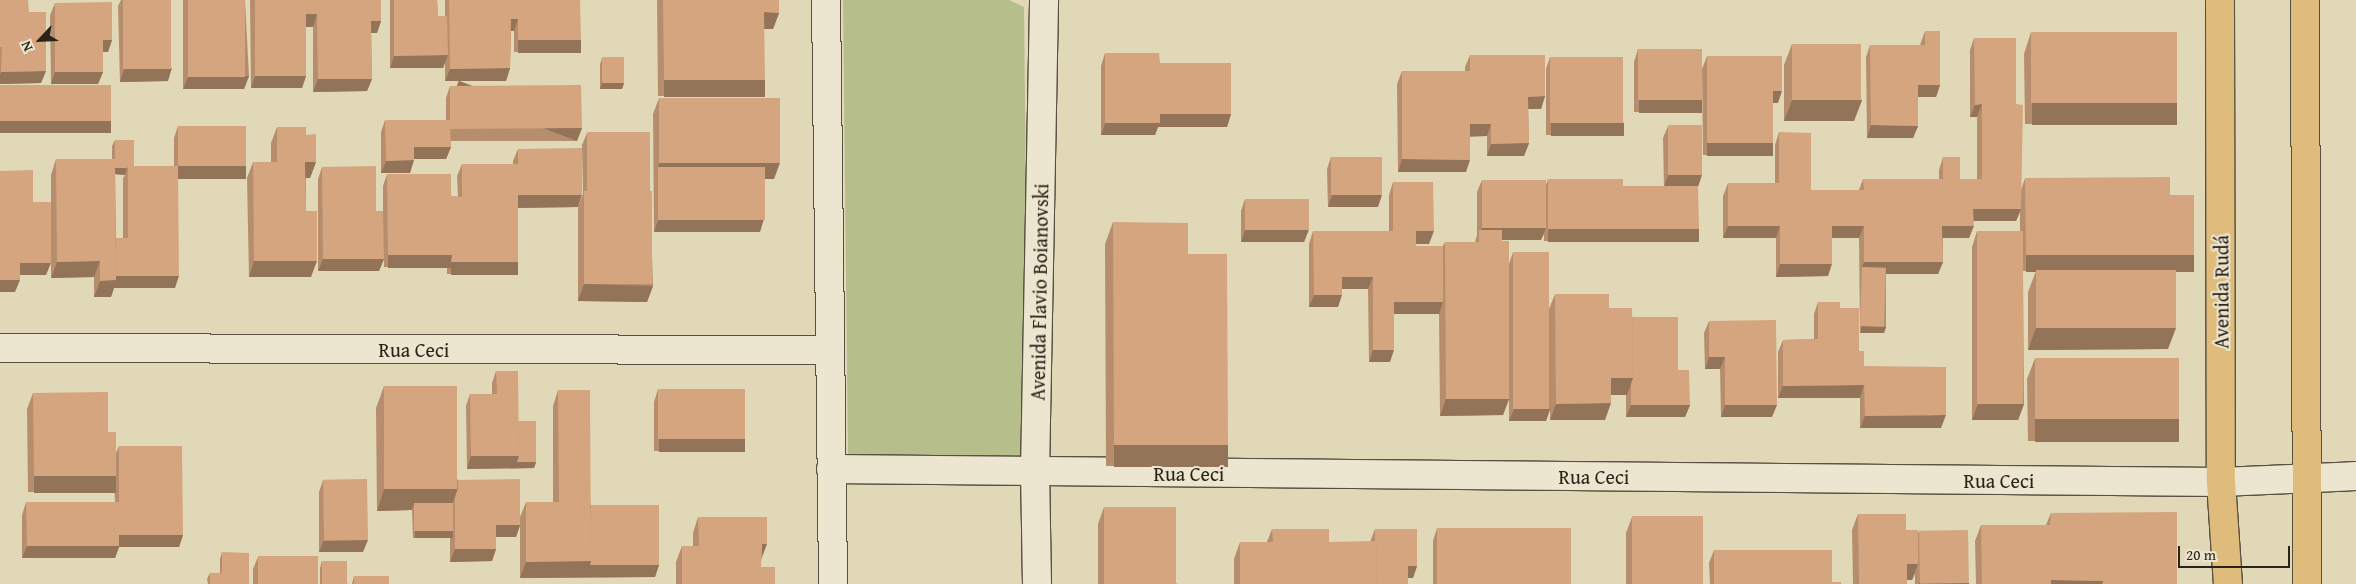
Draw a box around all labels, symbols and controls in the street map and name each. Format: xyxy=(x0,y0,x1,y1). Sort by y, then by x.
north arrow xyxy=(15,15,65,65)
text: N xyxy=(15,38,37,55)
street label: Avenida Flavio Boianovski xyxy=(1025,183,1053,401)
street label: Avenida Rudá xyxy=(2209,235,2233,349)
street label: Rua Ceci xyxy=(379,337,449,361)
street label: Rua Ceci xyxy=(1154,461,1224,485)
street label: Rua Ceci xyxy=(1559,464,1629,488)
street label: Rua Ceci xyxy=(1964,468,2034,492)
scale bar xyxy=(2181,536,2294,568)
text: 20 m xyxy=(2186,544,2216,565)

